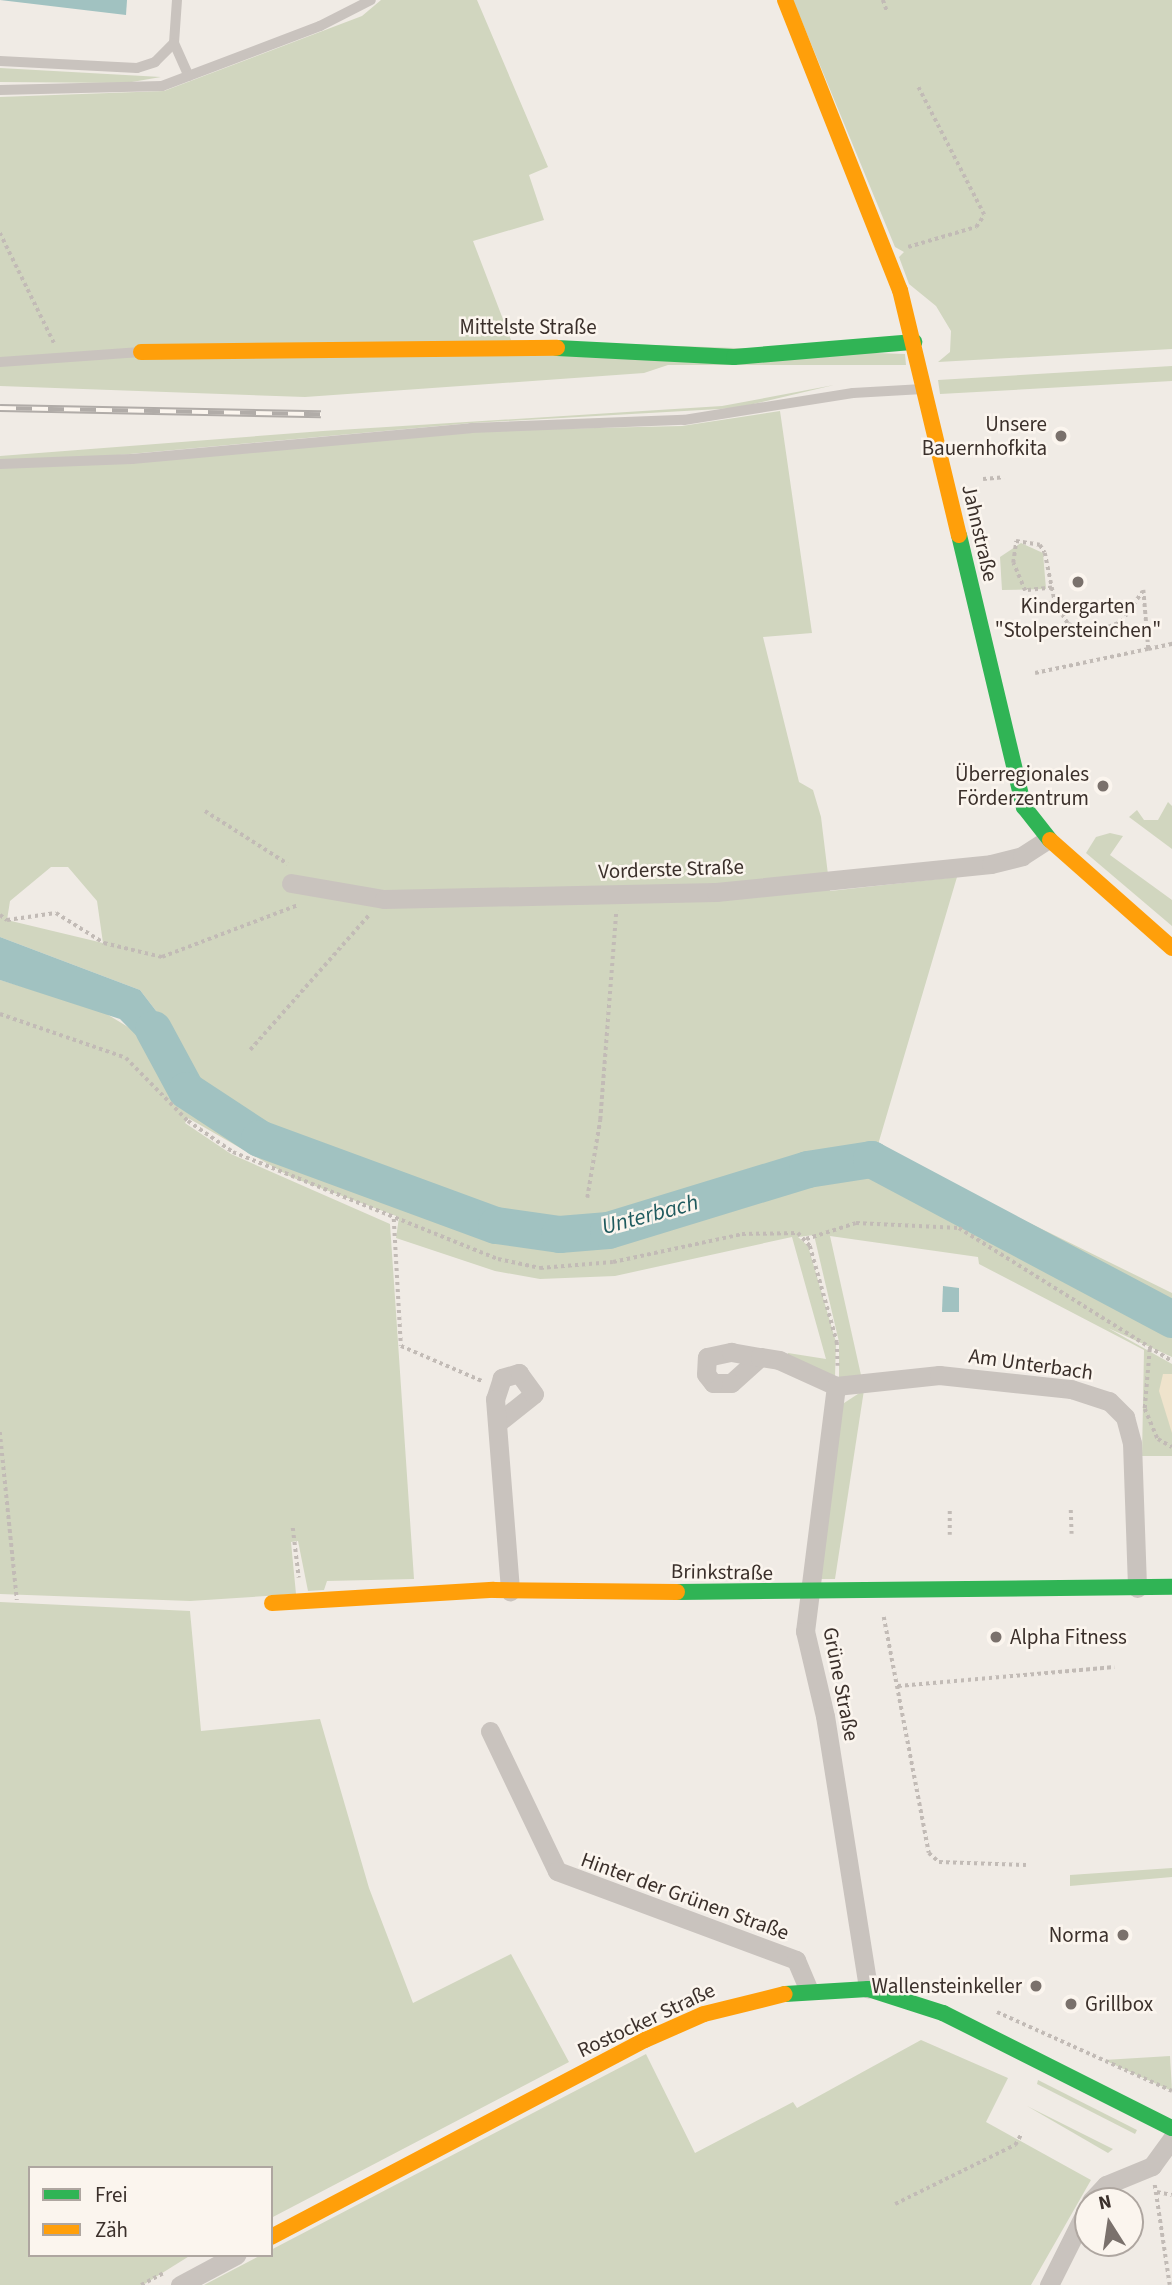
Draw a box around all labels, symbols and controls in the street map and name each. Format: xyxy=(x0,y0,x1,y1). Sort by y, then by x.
street label: Mittelste Straße xyxy=(459,314,597,340)
place label: Unsere Bauernhofkita xyxy=(922,411,1047,461)
marker: Unsere Bauernhofkita xyxy=(1053,428,1069,444)
street label: Jahnstraße xyxy=(957,482,1003,584)
marker: Kindergarten "Stolpersteinchen" xyxy=(1070,574,1086,590)
place label: Kindergarten "Stolpersteinchen" xyxy=(995,593,1161,643)
place label: Überregionales Förderzentrum xyxy=(955,761,1089,811)
marker: Überregionales Förderzentrum xyxy=(1095,778,1111,794)
street label: Vorderste Straße xyxy=(598,854,744,884)
water label: Unterbach xyxy=(599,1189,701,1241)
street label: Am Unterbach xyxy=(967,1343,1095,1385)
street label: Brinkstraße xyxy=(671,1559,773,1585)
place label: Alpha Fitness xyxy=(1010,1624,1127,1650)
street label: Grüne Straße xyxy=(818,1625,864,1743)
marker: Alpha Fitness xyxy=(988,1629,1004,1645)
street label: Hinter der Grünen Straße xyxy=(578,1847,792,1945)
place label: Norma xyxy=(1049,1922,1109,1948)
marker: Norma xyxy=(1115,1927,1131,1943)
place label: Wallensteinkeller xyxy=(872,1973,1022,1999)
street label: Rostocker Straße xyxy=(573,1977,719,2063)
marker: Wallensteinkeller xyxy=(1028,1978,1044,1994)
place label: Grillbox xyxy=(1085,1991,1153,2017)
marker: Grillbox xyxy=(1063,1996,1079,2012)
legend xyxy=(28,2166,273,2257)
text: Frei xyxy=(95,2180,128,2210)
north arrow xyxy=(1074,2187,1144,2257)
text: N xyxy=(1096,2188,1114,2217)
text: Zäh xyxy=(95,2215,128,2245)

